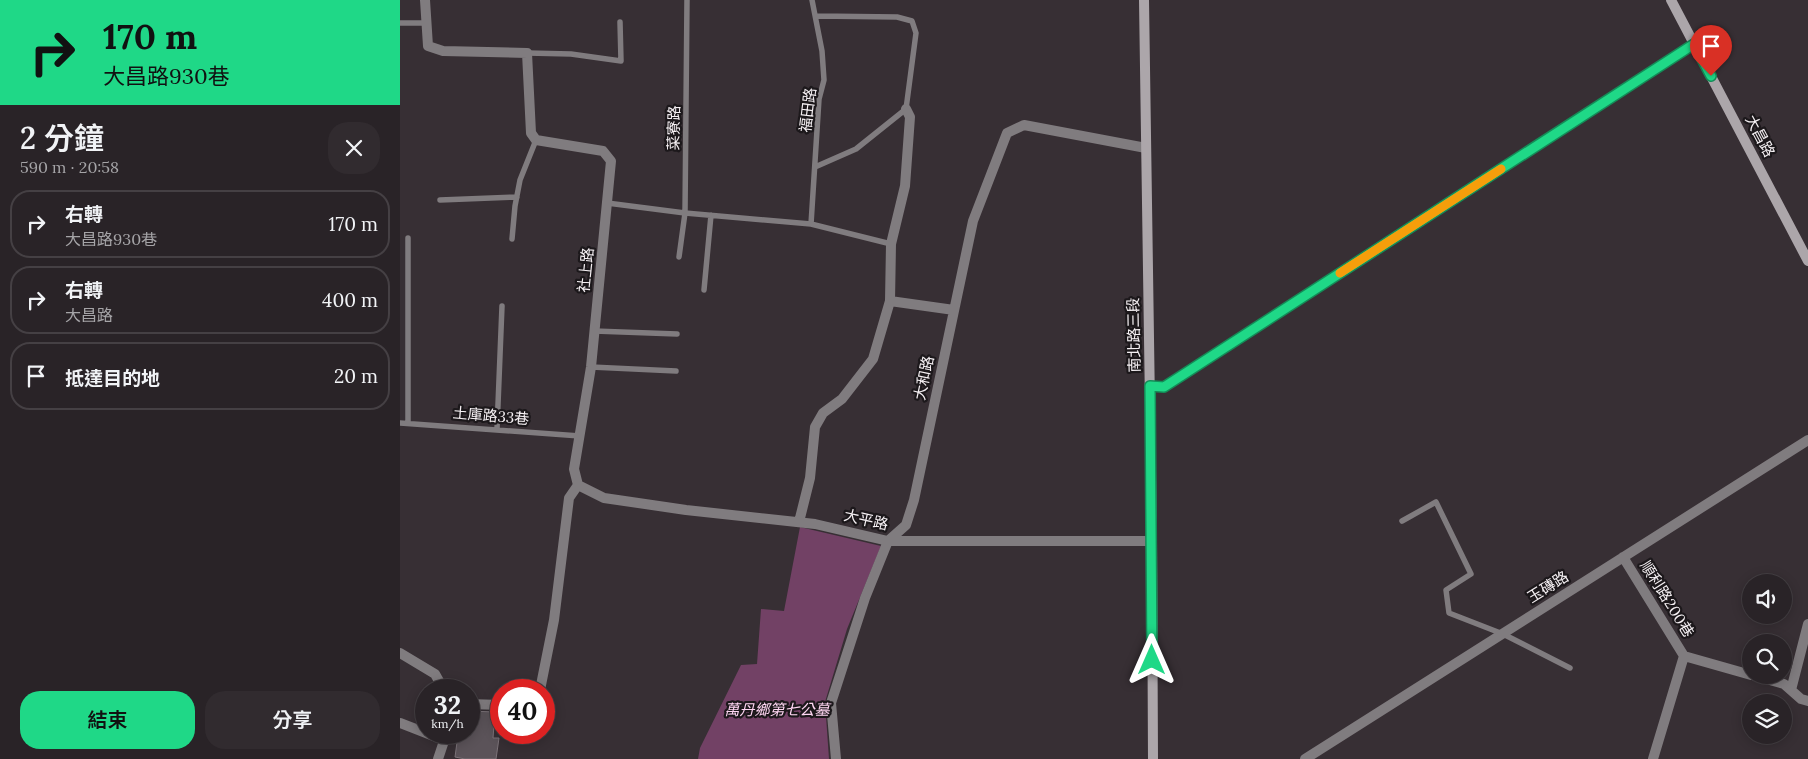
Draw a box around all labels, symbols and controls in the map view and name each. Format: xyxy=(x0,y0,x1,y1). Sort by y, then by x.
text: 170 m xyxy=(103,14,197,59)
icon: right xyxy=(20,20,85,85)
pin xyxy=(1690,25,1732,76)
icon: arrive xyxy=(1697,32,1725,60)
text: 大昌路930巷 xyxy=(103,62,230,90)
street label: 福田路 xyxy=(795,86,820,133)
street label: 菜寮路 xyxy=(664,105,683,151)
street label: 大昌路 xyxy=(1741,111,1779,160)
text: 2 分鐘 xyxy=(20,119,104,157)
button: close xyxy=(328,122,380,174)
text: 590 m · 20:58 xyxy=(20,157,119,177)
text: 右轉 xyxy=(65,202,103,226)
icon: right xyxy=(22,210,50,238)
text: 170 m xyxy=(329,212,378,236)
text: 大昌路930巷 xyxy=(65,229,157,249)
street label: 社上路 xyxy=(574,247,597,293)
text: 右轉 xyxy=(65,278,103,302)
icon: right xyxy=(22,286,50,314)
text: 400 m xyxy=(322,288,378,312)
street label: 南北路三段 xyxy=(1123,297,1144,373)
text: 大昌路 xyxy=(65,305,113,325)
street label: 大和路 xyxy=(910,354,937,402)
icon: arrive xyxy=(22,362,50,390)
text: 20 m xyxy=(334,364,378,388)
text: 抵達目的地 xyxy=(65,366,160,390)
street label: 土庫路33巷 xyxy=(452,403,530,428)
street label: 大平路 xyxy=(842,505,890,534)
street label: 順利路200巷 xyxy=(1636,557,1698,641)
street label: 玉磚路 xyxy=(1524,567,1572,607)
map controls xyxy=(1742,574,1792,744)
button: sound xyxy=(1742,574,1792,624)
position arrow xyxy=(1125,633,1177,685)
button: search xyxy=(1742,634,1792,684)
speed limit sign: 40 xyxy=(490,679,555,744)
text: 32 xyxy=(434,689,461,721)
button: 結束 xyxy=(20,691,195,749)
button: 分享 xyxy=(205,691,380,749)
button: layers xyxy=(1742,694,1792,744)
park label: 萬丹鄉第七公墓 xyxy=(724,700,832,719)
text: km/h xyxy=(431,716,464,731)

